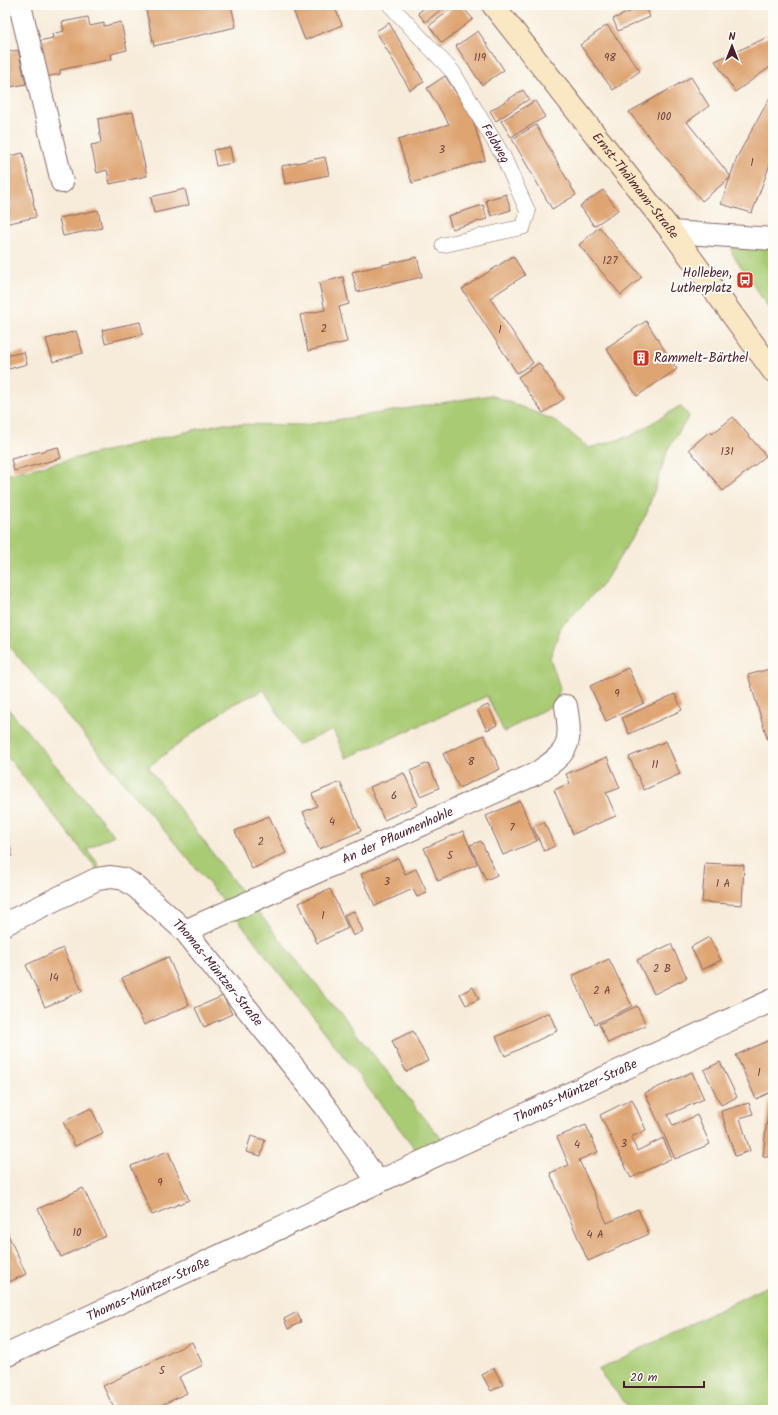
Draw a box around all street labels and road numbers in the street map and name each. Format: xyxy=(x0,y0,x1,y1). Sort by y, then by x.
street label: Feldweg xyxy=(475,119,515,167)
street label: Ernst-Thälmann-Straße xyxy=(587,128,684,243)
street label: An der Pflaumenhohle xyxy=(338,801,457,870)
street label: Thomas-Müntzer-Straße xyxy=(168,914,268,1031)
street label: Thomas-Müntzer-Straße xyxy=(510,1053,641,1129)
street label: Thomas-Müntzer-Straße xyxy=(83,1251,213,1327)

